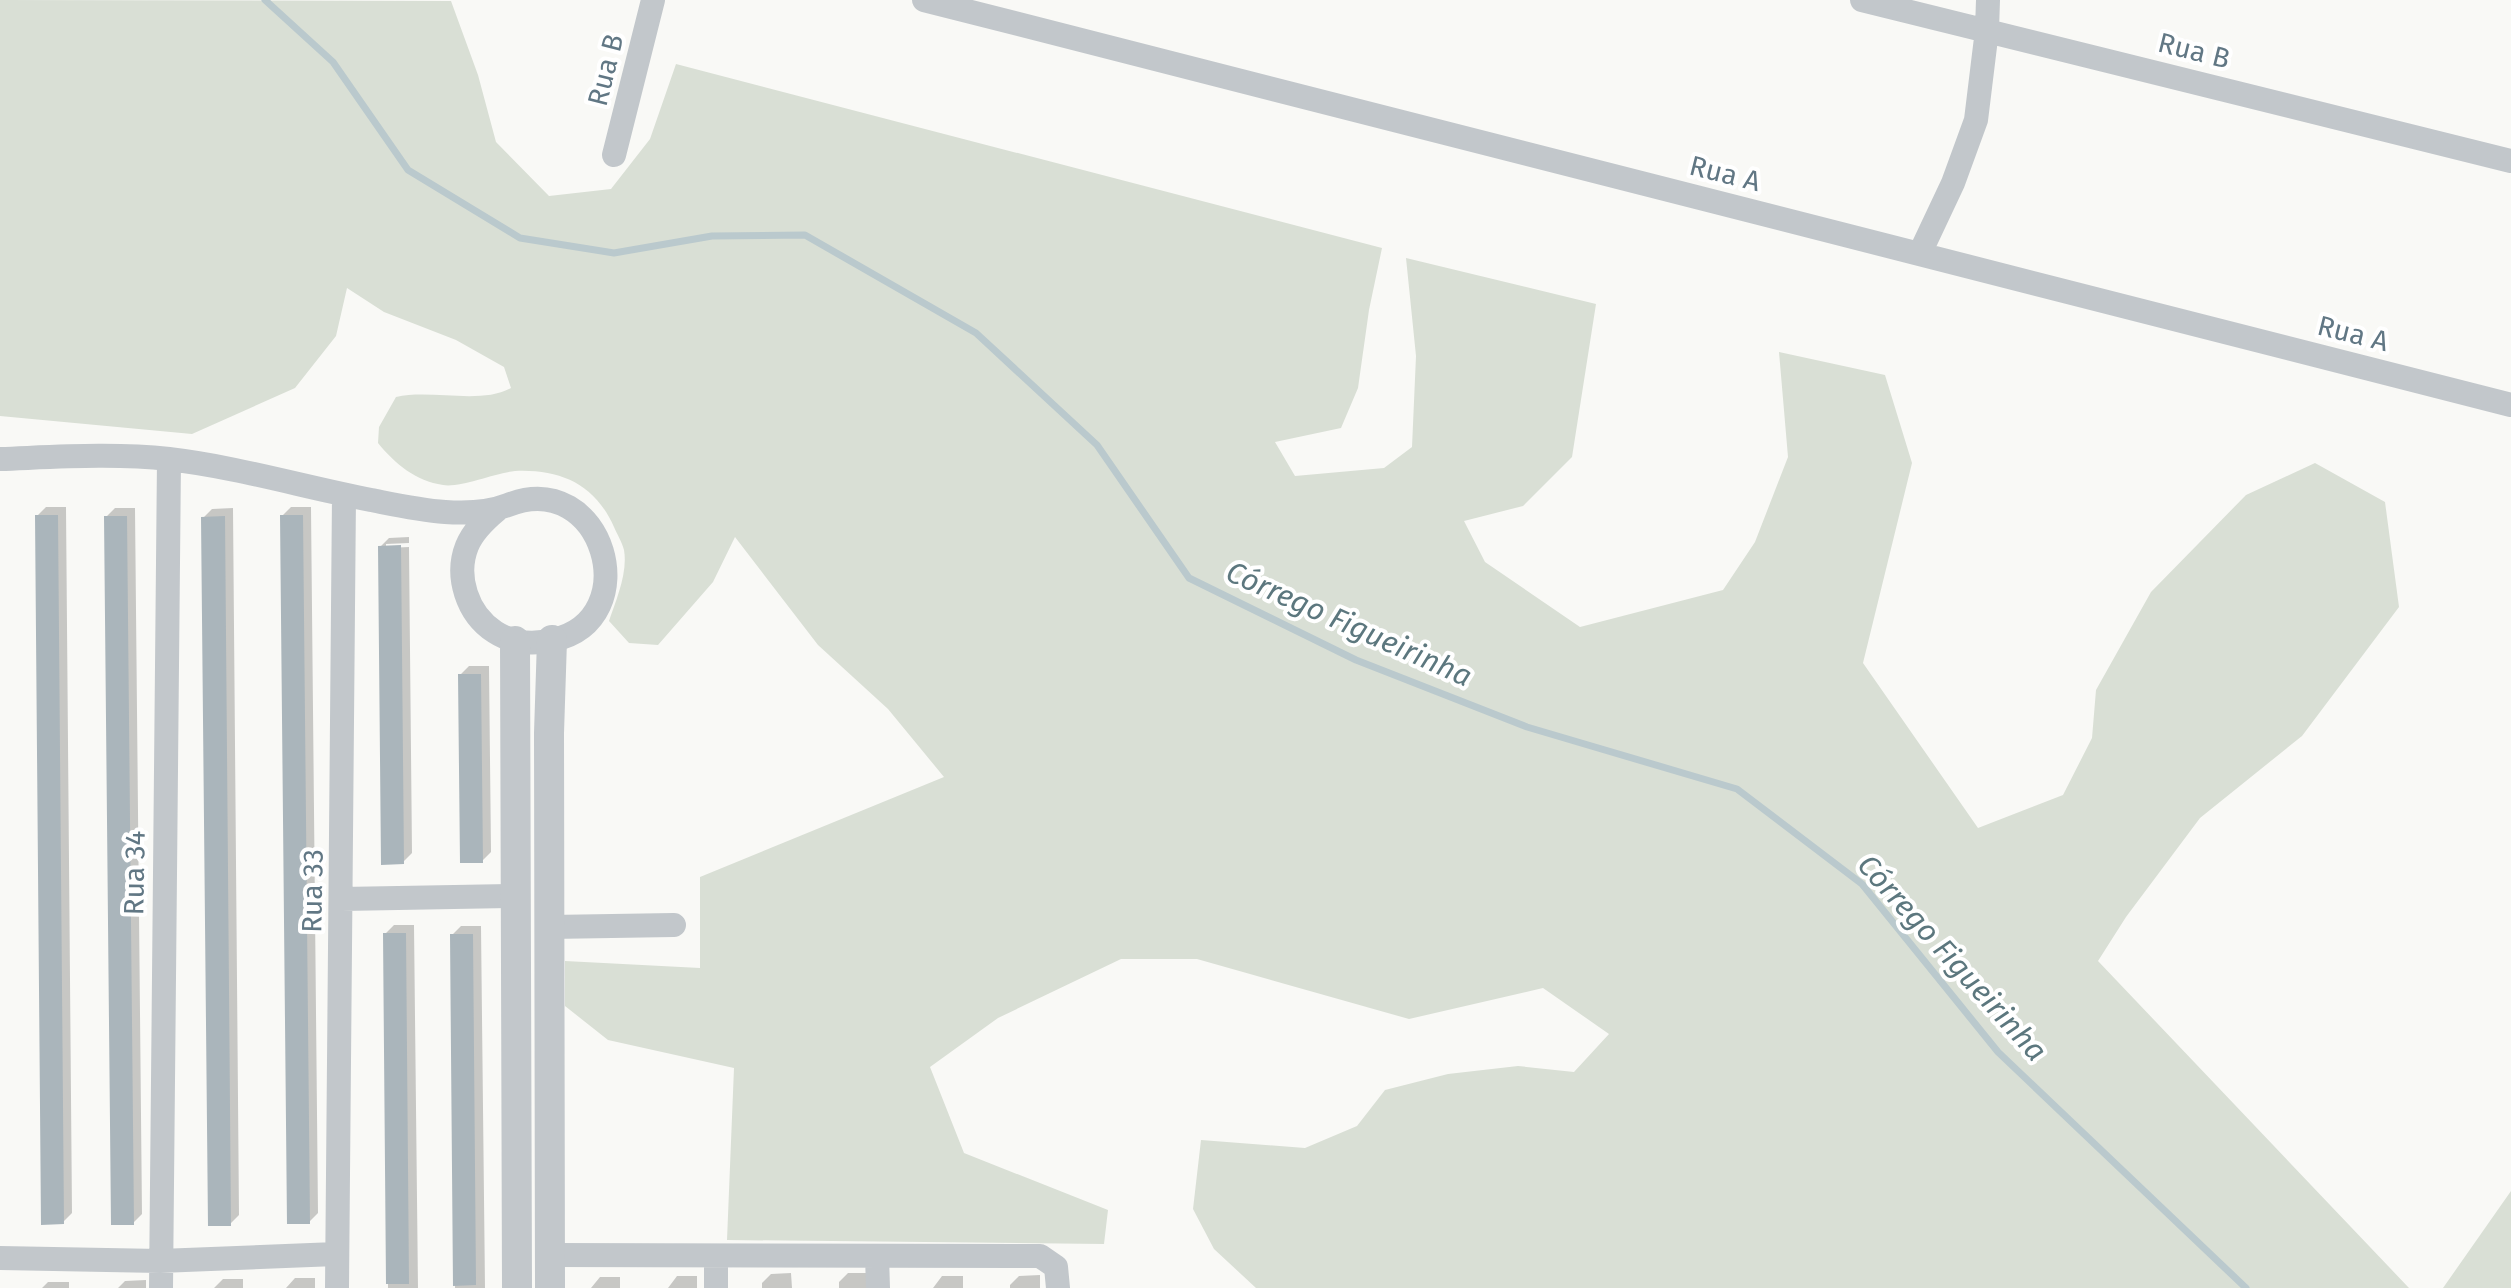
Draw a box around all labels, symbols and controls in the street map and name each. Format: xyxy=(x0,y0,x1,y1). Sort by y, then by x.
street label: Rua B xyxy=(2155,26,2233,75)
street label: Rua B xyxy=(581,31,630,109)
street label: Rua A xyxy=(1686,149,1764,198)
street label: Rua A xyxy=(2314,309,2392,358)
water label: Córrego Figueirinha xyxy=(1220,554,1478,694)
street label: Rua 34 xyxy=(117,830,152,916)
water label: Córrego Figueirinha xyxy=(1850,847,2054,1069)
street label: Rua 33 xyxy=(295,849,330,933)

